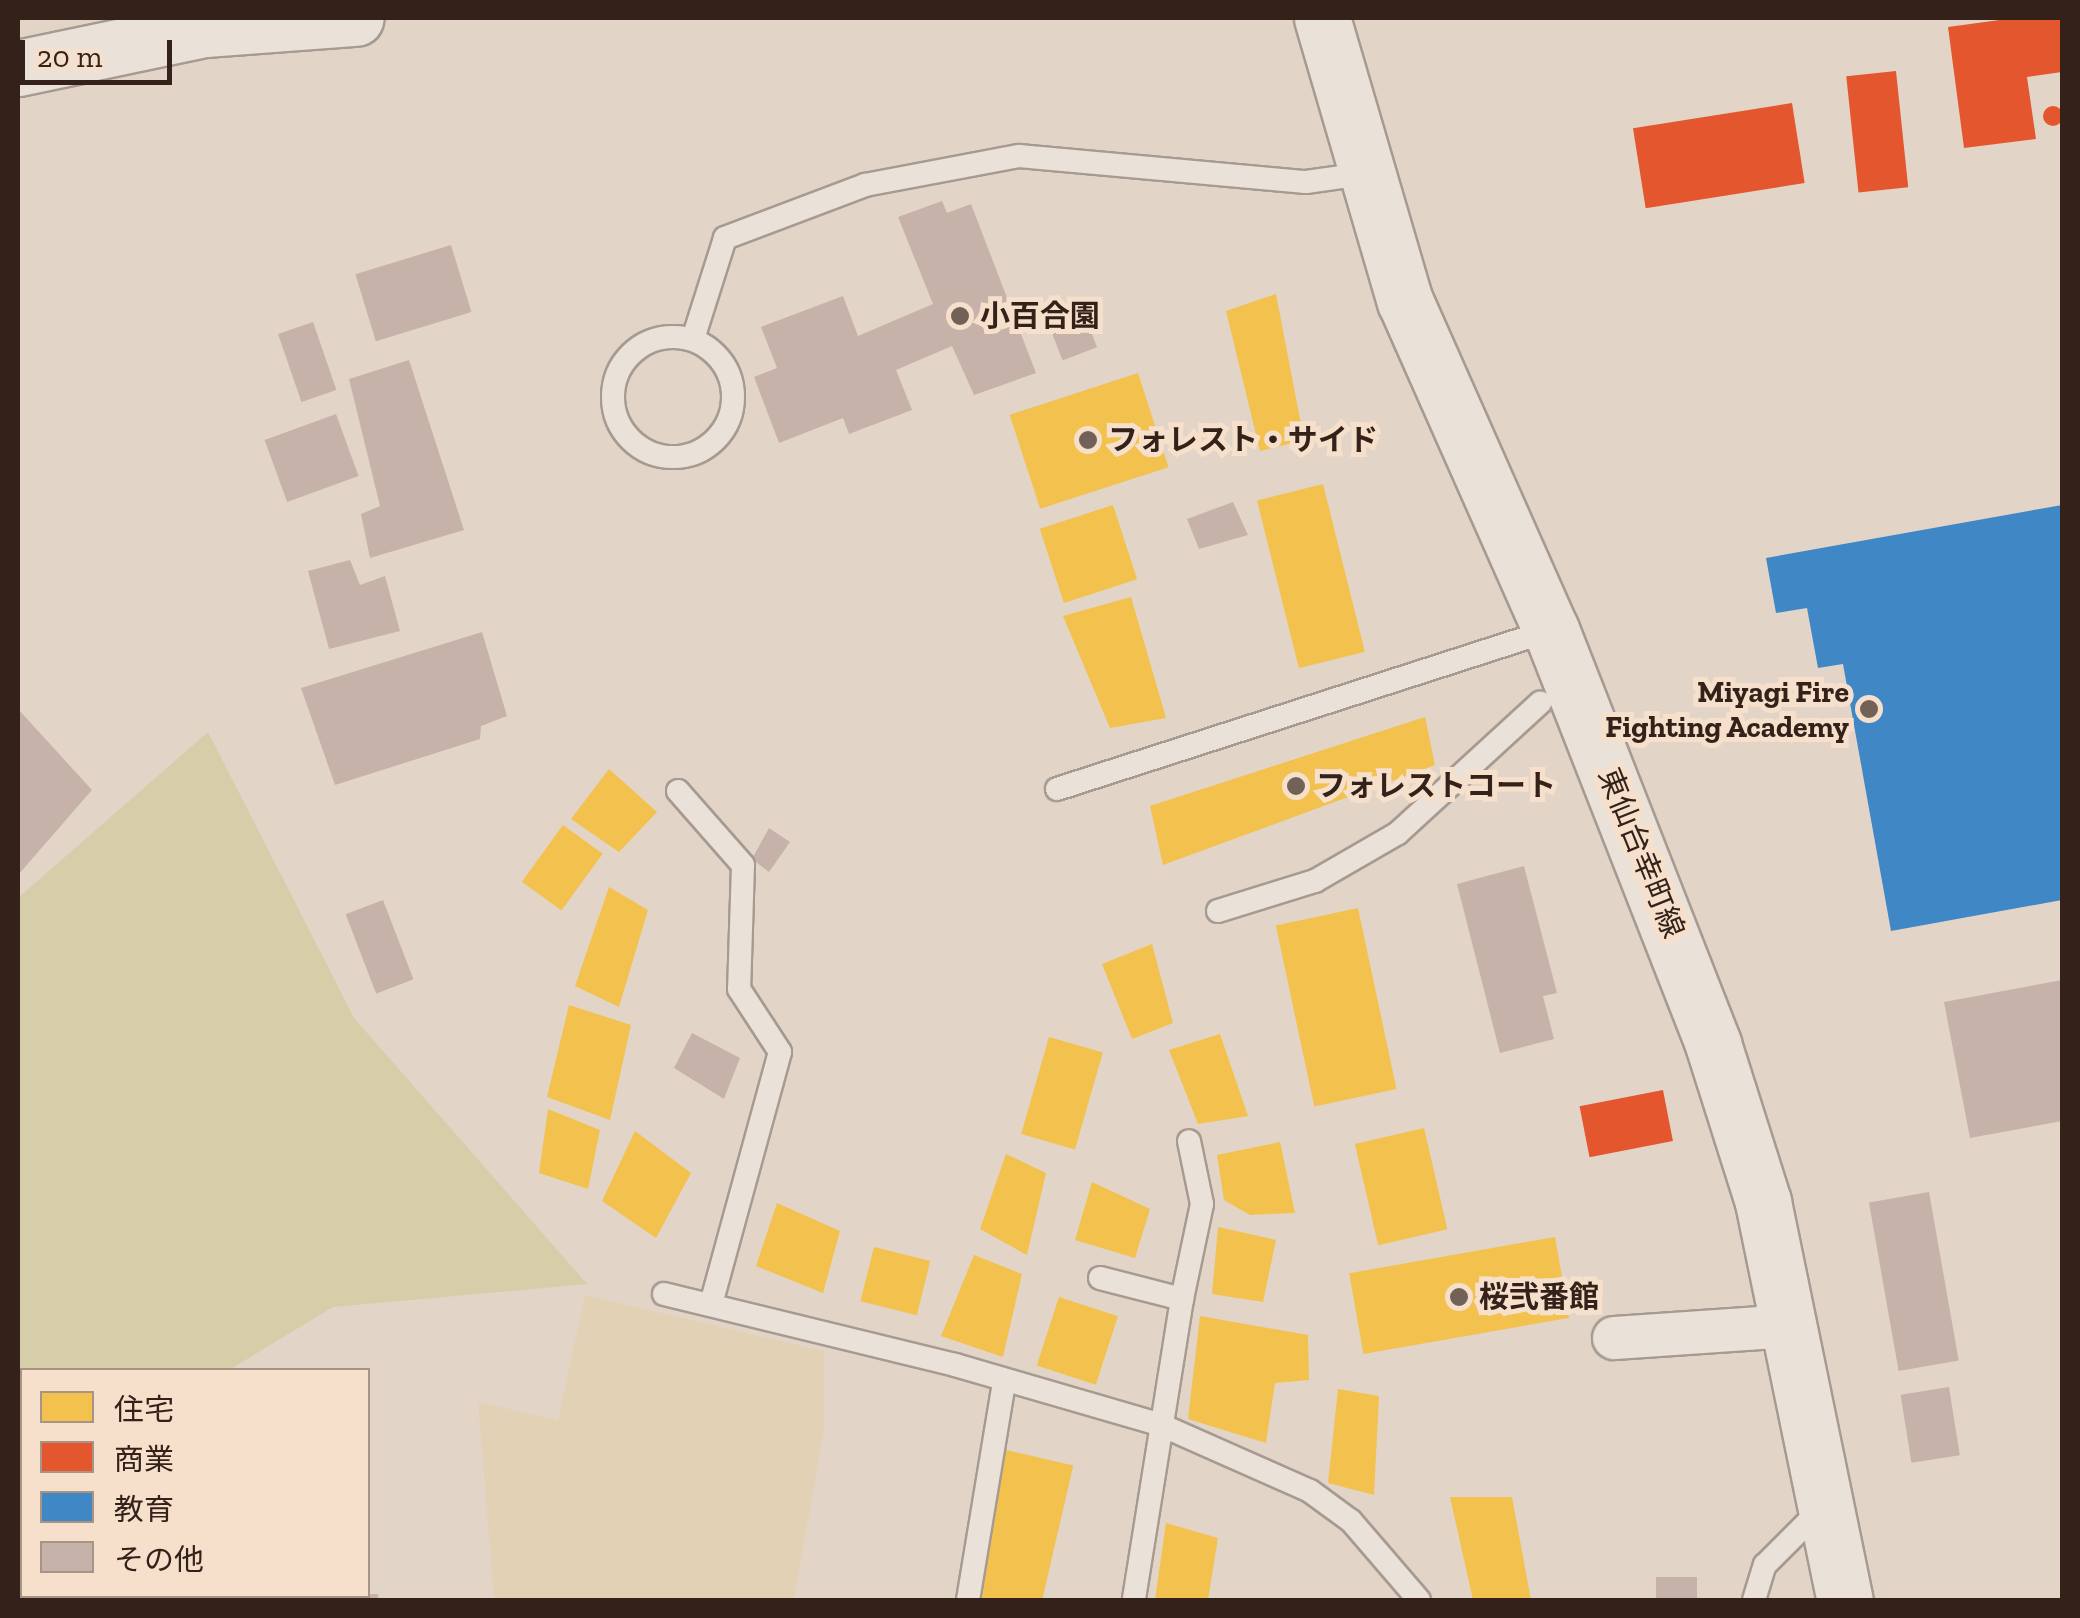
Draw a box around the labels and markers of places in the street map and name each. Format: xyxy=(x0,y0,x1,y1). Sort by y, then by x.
place label: 小百合園 xyxy=(980,298,1100,334)
marker: 小百合園 xyxy=(949,305,971,327)
place label: フォレスト・サイド xyxy=(1108,422,1378,458)
marker: フォレスト・サイド xyxy=(1077,429,1099,451)
place label: Miyagi Fire Fighting Academy xyxy=(1605,674,1849,744)
marker: Miyagi Fire Fighting Academy xyxy=(1858,698,1880,720)
place label: フォレストコート xyxy=(1316,768,1556,804)
marker: フォレストコート xyxy=(1285,775,1307,797)
place label: 桜弐番館 xyxy=(1479,1279,1599,1315)
marker: 桜弐番館 xyxy=(1448,1286,1470,1308)

